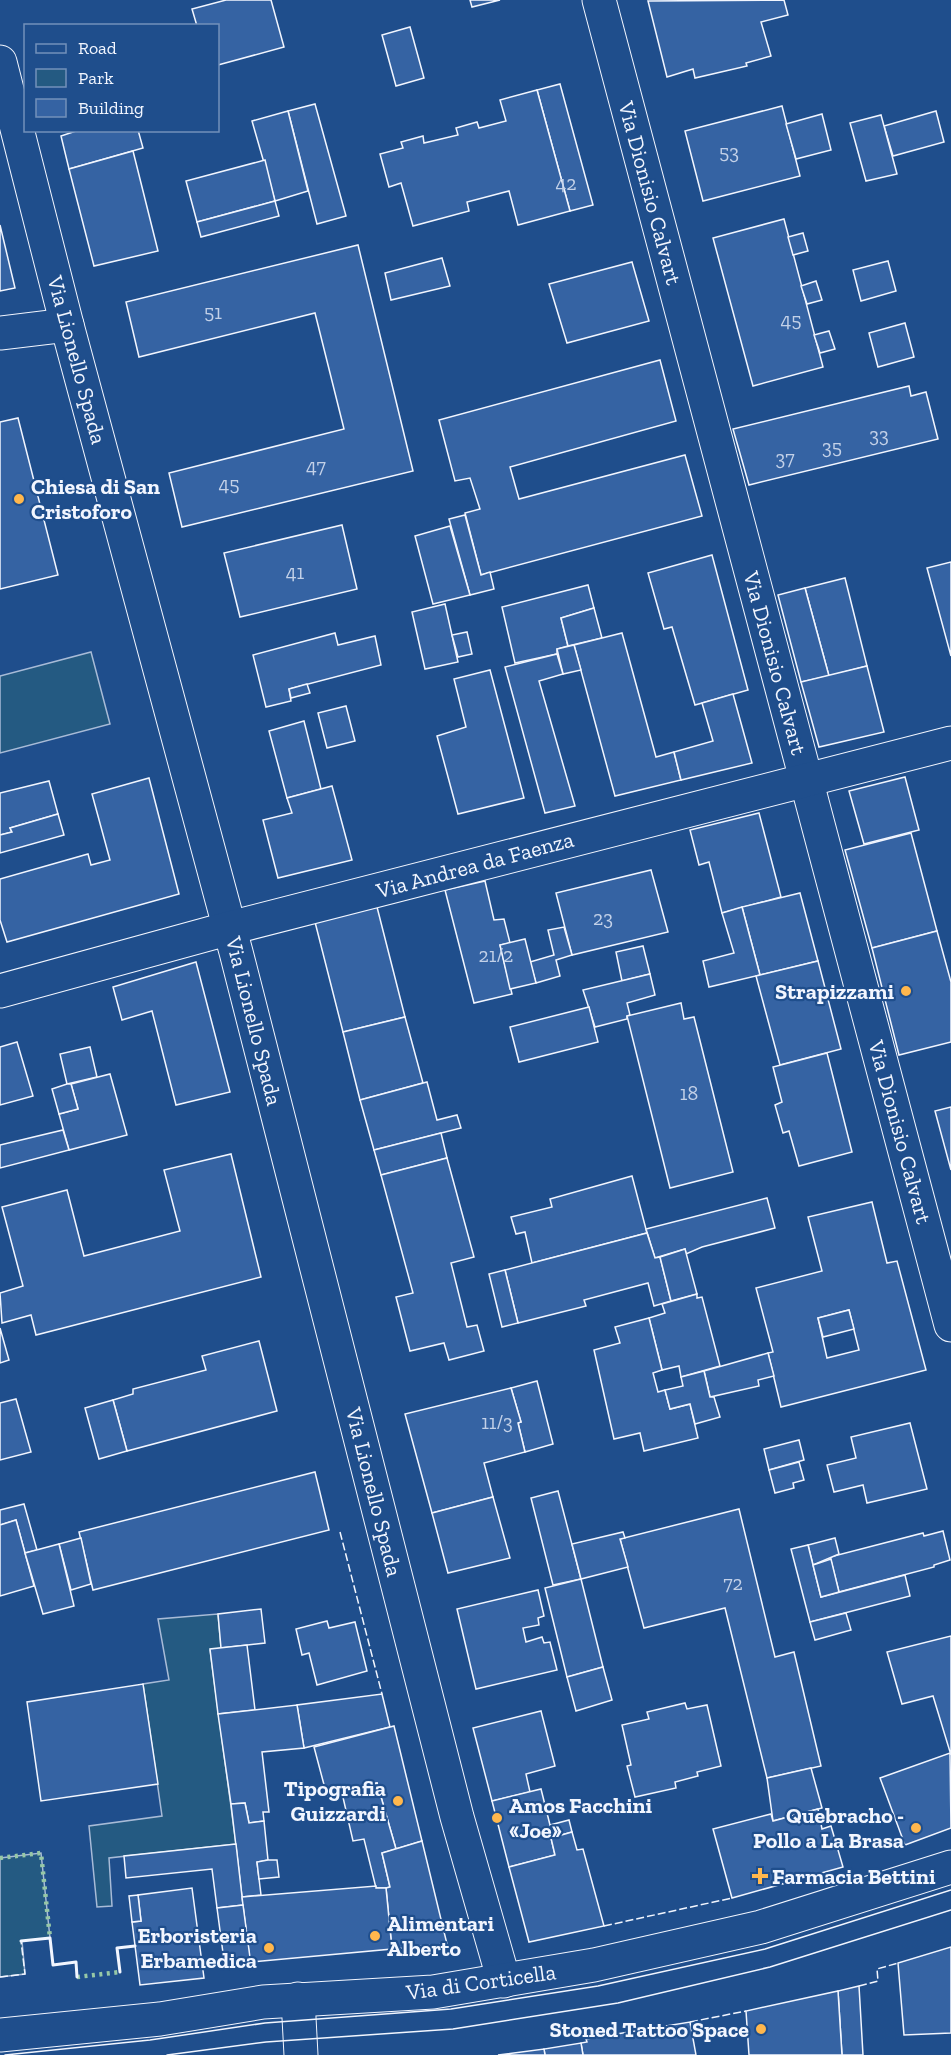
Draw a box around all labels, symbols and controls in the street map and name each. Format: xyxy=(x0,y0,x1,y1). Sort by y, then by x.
legend xyxy=(24,24,219,132)
text: Road xyxy=(78,37,117,59)
text: Park xyxy=(78,67,114,89)
text: Building xyxy=(78,97,144,119)
street label: Via Dionisio Calvart xyxy=(612,97,688,289)
house number: 53 xyxy=(719,140,739,164)
house number: 42 xyxy=(555,171,577,195)
street label: Via Lionello Spada xyxy=(41,272,113,447)
house number: 51 xyxy=(204,300,222,324)
house number: 45 xyxy=(780,308,802,332)
house number: 33 xyxy=(869,423,889,447)
house number: 35 xyxy=(822,435,842,459)
house number: 37 xyxy=(775,446,795,470)
house number: 47 xyxy=(306,454,327,478)
house number: 45 xyxy=(218,472,240,496)
place label: Chiesa di San Cristoforo xyxy=(31,473,160,525)
marker: Chiesa di San Cristoforo xyxy=(12,492,26,506)
house number: 41 xyxy=(286,560,305,584)
street label: Via Dionisio Calvart xyxy=(737,567,813,759)
street label: Via Andrea da Faenza xyxy=(372,826,577,905)
house number: 23 xyxy=(593,906,613,930)
street label: Via Lionello Spada xyxy=(220,933,288,1109)
house number: 21/2 xyxy=(479,943,513,967)
place label: Strapizzami xyxy=(775,978,894,1005)
marker: Strapizzami xyxy=(899,984,913,998)
street label: Via Dionisio Calvart xyxy=(862,1036,938,1228)
house number: 18 xyxy=(680,1081,698,1105)
street label: Via Lionello Spada xyxy=(340,1404,408,1580)
house number: 11/3 xyxy=(481,1410,513,1434)
house number: 72 xyxy=(723,1571,743,1595)
place label: Tipografia Guizzardi xyxy=(283,1775,386,1827)
place label: Amos Facchini «Joe» xyxy=(509,1792,653,1844)
marker: Tipografia Guizzardi xyxy=(391,1794,405,1808)
place label: Quebracho - Pollo a La Brasa xyxy=(753,1802,904,1854)
marker: Amos Facchini «Joe» xyxy=(490,1811,504,1825)
marker: Quebracho - Pollo a La Brasa xyxy=(909,1821,923,1835)
place label: Farmacia Bettini xyxy=(772,1863,936,1890)
marker: Farmacia Bettini xyxy=(753,1869,767,1883)
place label: Alimentari Alberto xyxy=(387,1910,494,1962)
place label: Erboristeria Erbamedica xyxy=(137,1922,257,1974)
marker: Alimentari Alberto xyxy=(368,1929,382,1943)
marker: Erboristeria Erbamedica xyxy=(262,1941,276,1955)
street label: Via di Corticella xyxy=(403,1958,558,2006)
place label: Stoned Tattoo Space xyxy=(549,2016,749,2043)
marker: Stoned Tattoo Space xyxy=(754,2022,768,2036)

